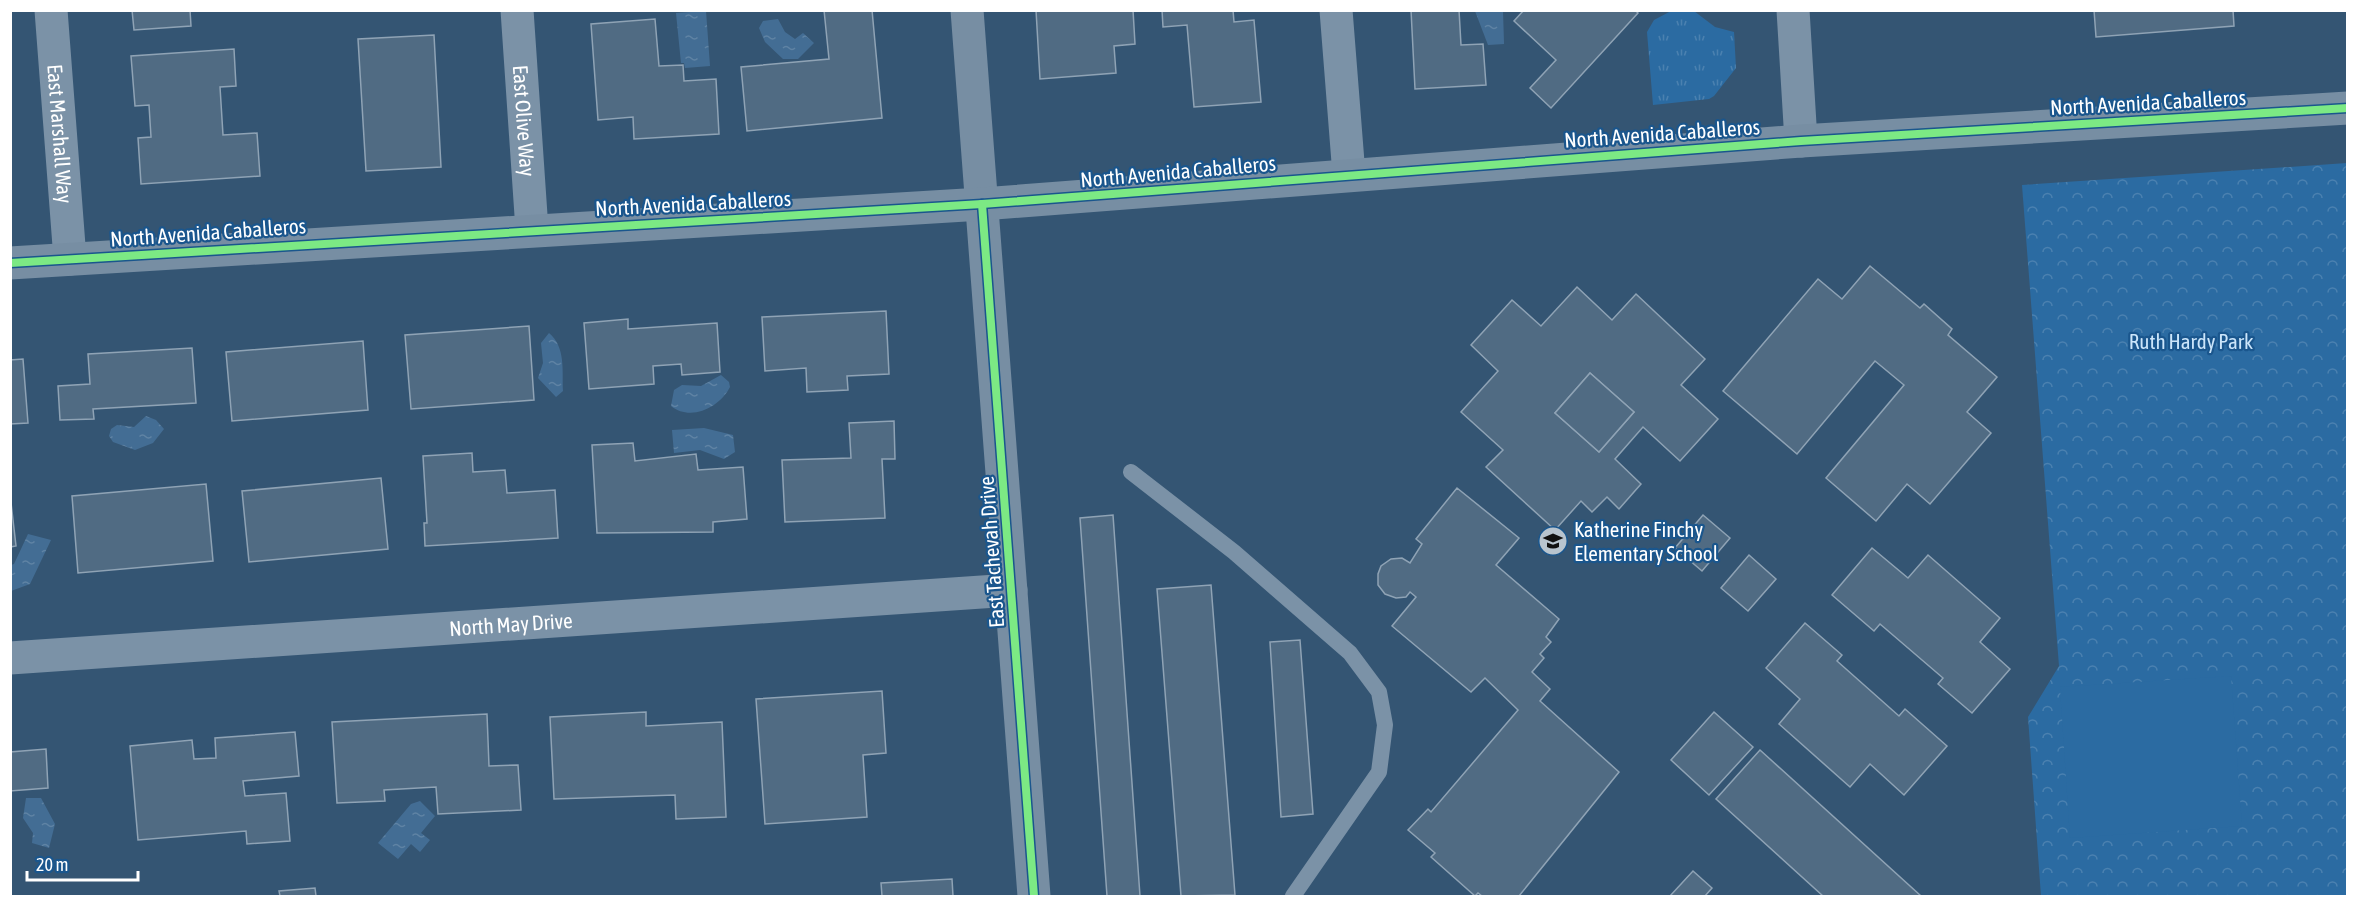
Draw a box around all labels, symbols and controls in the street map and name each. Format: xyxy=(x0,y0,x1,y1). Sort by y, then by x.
street label: East Marshall Way xyxy=(43,63,78,204)
street label: East Olive Way xyxy=(509,64,540,178)
street label: North Avenida Caballeros xyxy=(2049,85,2247,119)
street label: North Avenida Caballeros xyxy=(1563,114,1761,152)
street label: North Avenida Caballeros xyxy=(1079,150,1277,192)
street label: North Avenida Caballeros xyxy=(594,186,792,220)
street label: North Avenida Caballeros xyxy=(109,213,307,251)
park label: Ruth Hardy Park xyxy=(2129,329,2253,353)
street label: East Tachevah Drive xyxy=(974,475,1008,629)
place label: Katherine Finchy Elementary School xyxy=(1574,517,1719,565)
school or university icon: Katherine Finchy Elementary School xyxy=(1537,525,1569,557)
street label: North May Drive xyxy=(448,608,573,640)
scale bar xyxy=(27,844,138,882)
text: 20 m xyxy=(36,854,68,875)

